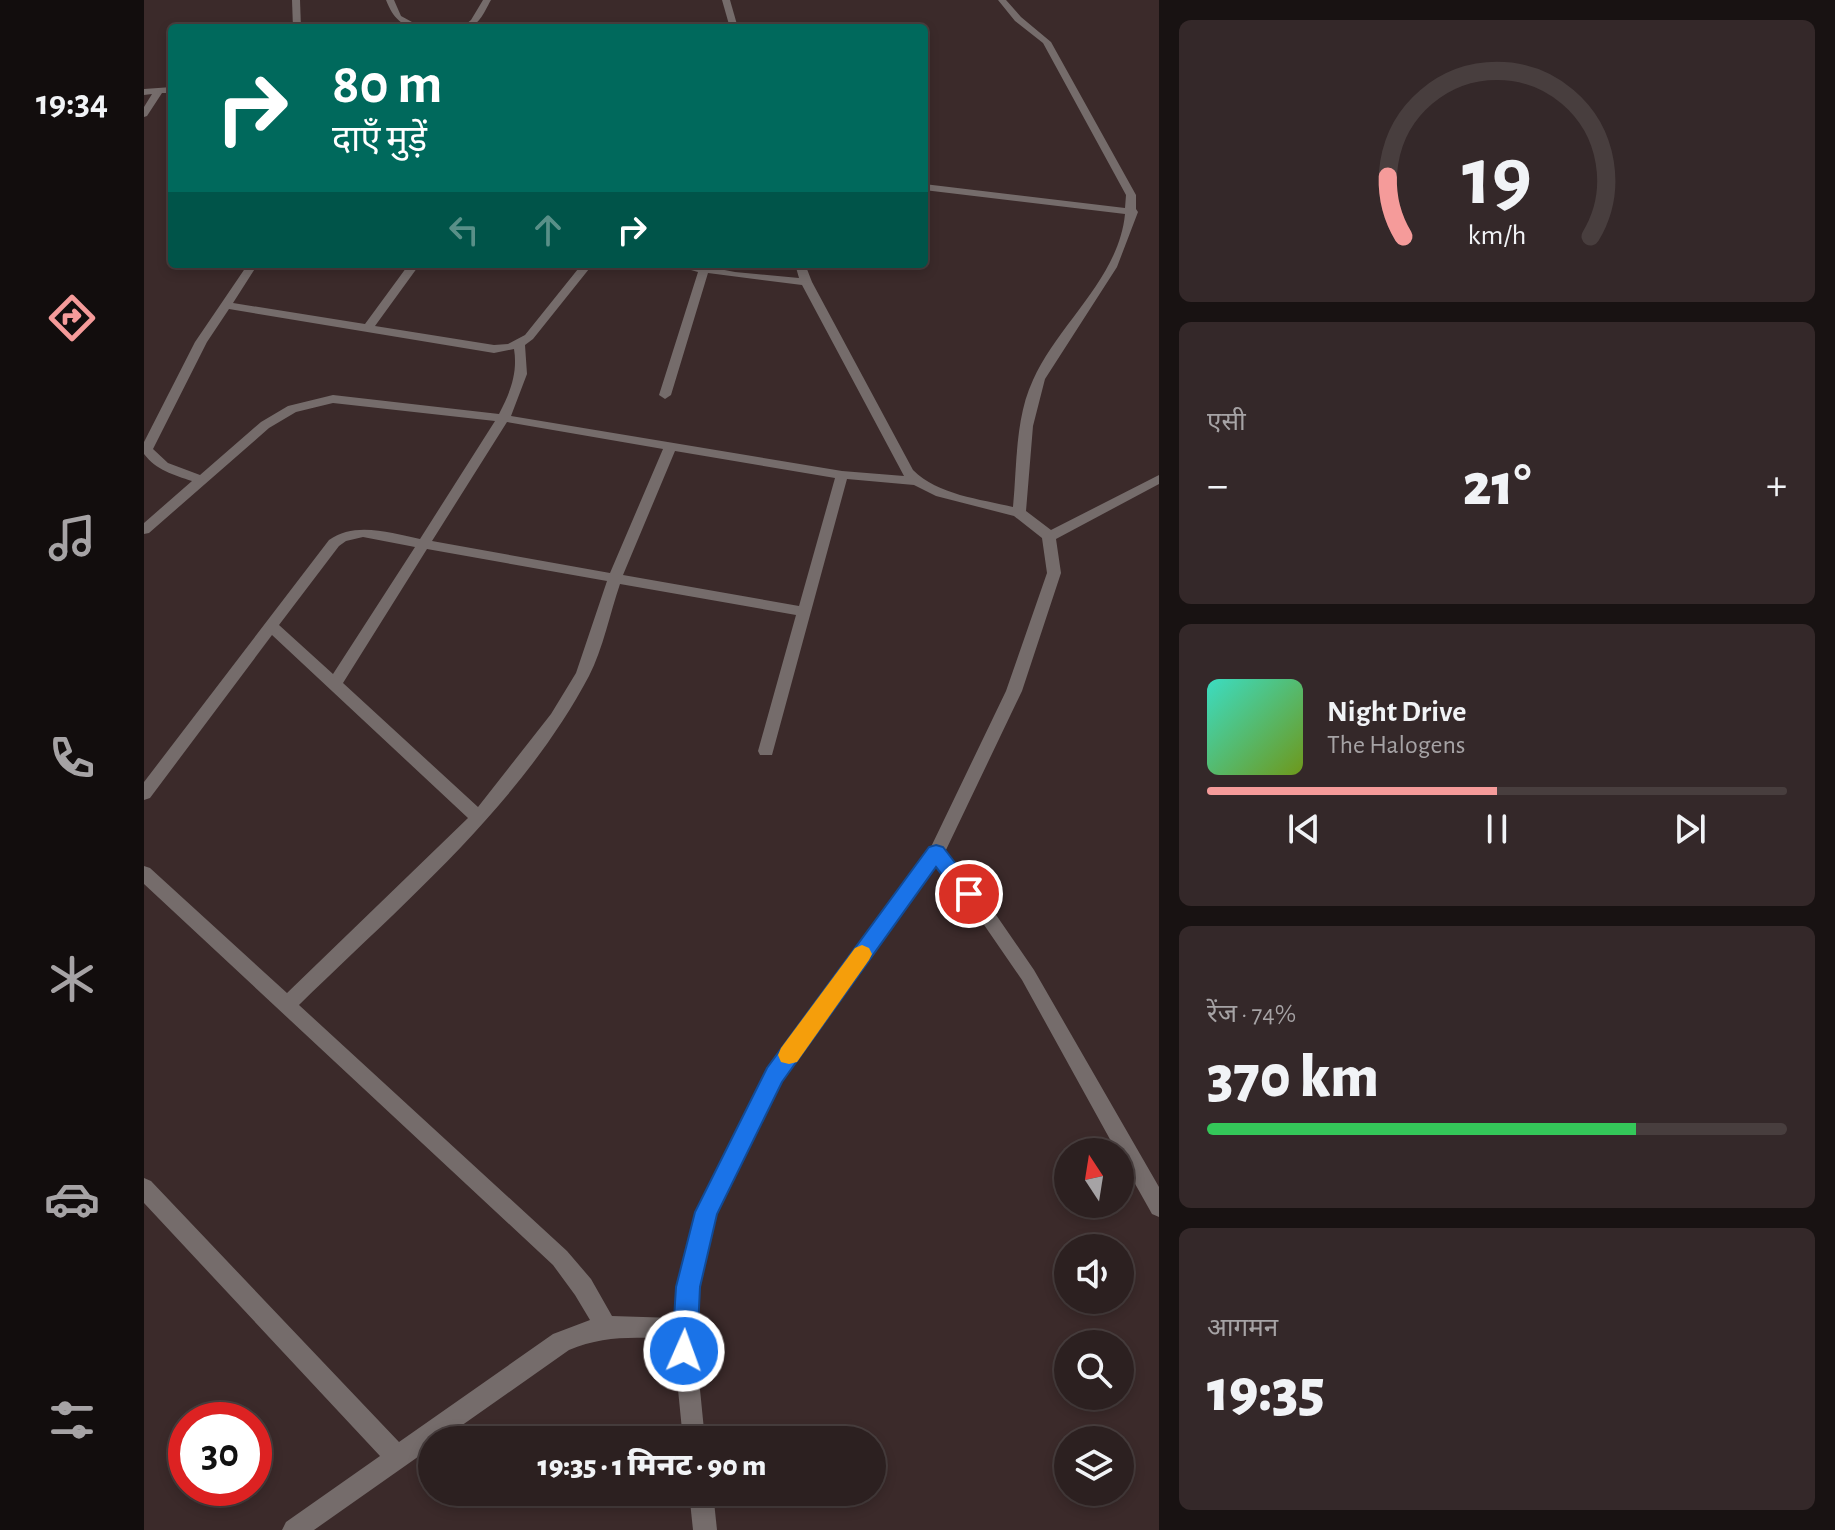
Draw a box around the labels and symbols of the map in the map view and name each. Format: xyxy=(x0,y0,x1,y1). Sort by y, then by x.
pin xyxy=(935,860,1003,928)
north arrow xyxy=(1054,1138,1134,1218)
position arrow xyxy=(642,1309,726,1393)
speed limit sign: 30 xyxy=(168,1402,272,1506)

